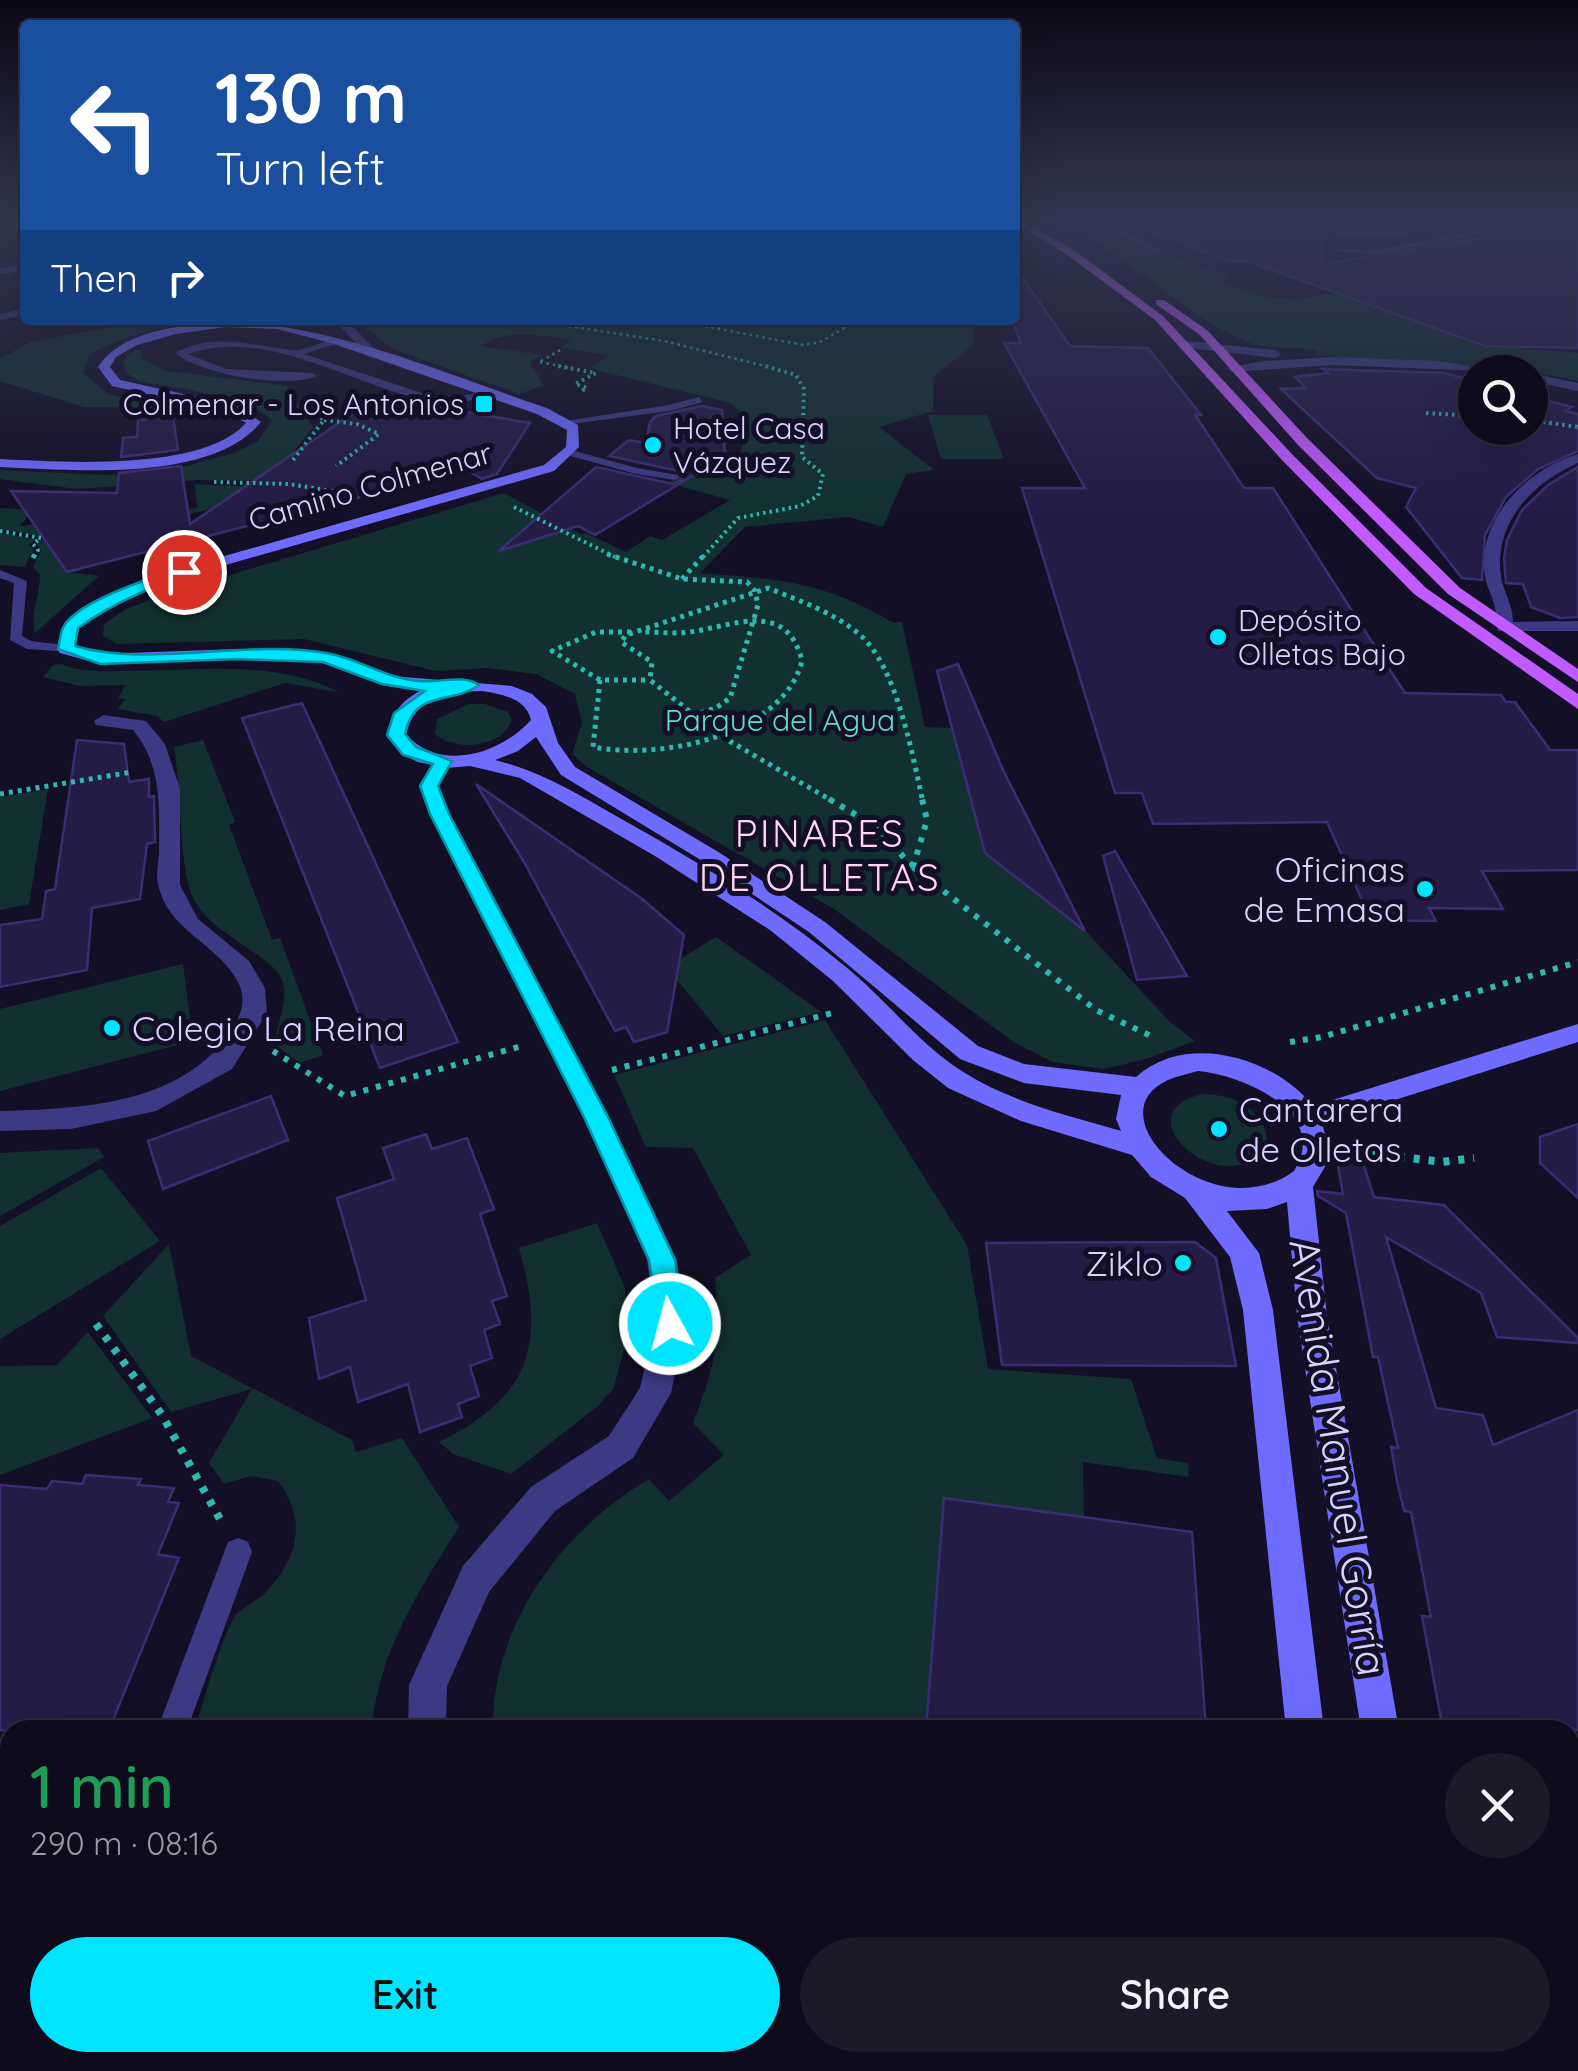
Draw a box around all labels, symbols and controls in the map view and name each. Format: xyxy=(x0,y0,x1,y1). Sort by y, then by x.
text: 130 m xyxy=(215,53,407,141)
icon: left xyxy=(50,60,180,190)
text: Turn left xyxy=(215,140,385,196)
icon: right xyxy=(158,250,213,305)
text: Then xyxy=(50,254,138,302)
map controls xyxy=(1458,355,1548,445)
button: search xyxy=(1458,355,1548,445)
place label: Colmenar - Los Antonios xyxy=(123,385,464,423)
marker: Colmenar - Los Antonios xyxy=(473,393,495,415)
place label: Hotel Casa Vázquez xyxy=(673,409,825,481)
street label: Camino Colmenar xyxy=(244,433,496,539)
marker: Hotel Casa Vázquez xyxy=(642,434,664,456)
pin xyxy=(142,530,227,615)
icon: arrive xyxy=(157,545,212,600)
place label: Depósito Olletas Bajo xyxy=(1238,601,1406,673)
marker: Depósito Olletas Bajo xyxy=(1207,626,1229,648)
park label: Parque del Agua xyxy=(665,701,895,739)
district label: PINARES DE OLLETAS xyxy=(699,809,941,901)
place label: Oficinas de Emasa xyxy=(1244,847,1405,931)
marker: Oficinas de Emasa xyxy=(1414,878,1436,900)
place label: Colegio La Reina xyxy=(132,1006,405,1050)
marker: Colegio La Reina xyxy=(101,1017,123,1039)
place label: Cantarera de Olletas xyxy=(1239,1087,1403,1171)
marker: Cantarera de Olletas xyxy=(1208,1118,1230,1140)
street label: Avenida Manuel Gorría xyxy=(1278,1235,1400,1679)
place label: Ziklo xyxy=(1086,1241,1163,1285)
marker: Ziklo xyxy=(1172,1252,1194,1274)
position arrow xyxy=(618,1272,722,1376)
text: 1 min xyxy=(30,1748,174,1823)
button: close xyxy=(1445,1753,1550,1858)
text: 290 m · 08:16 xyxy=(30,1823,218,1863)
button: Exit xyxy=(30,1937,780,2052)
button: Share xyxy=(800,1937,1550,2052)

